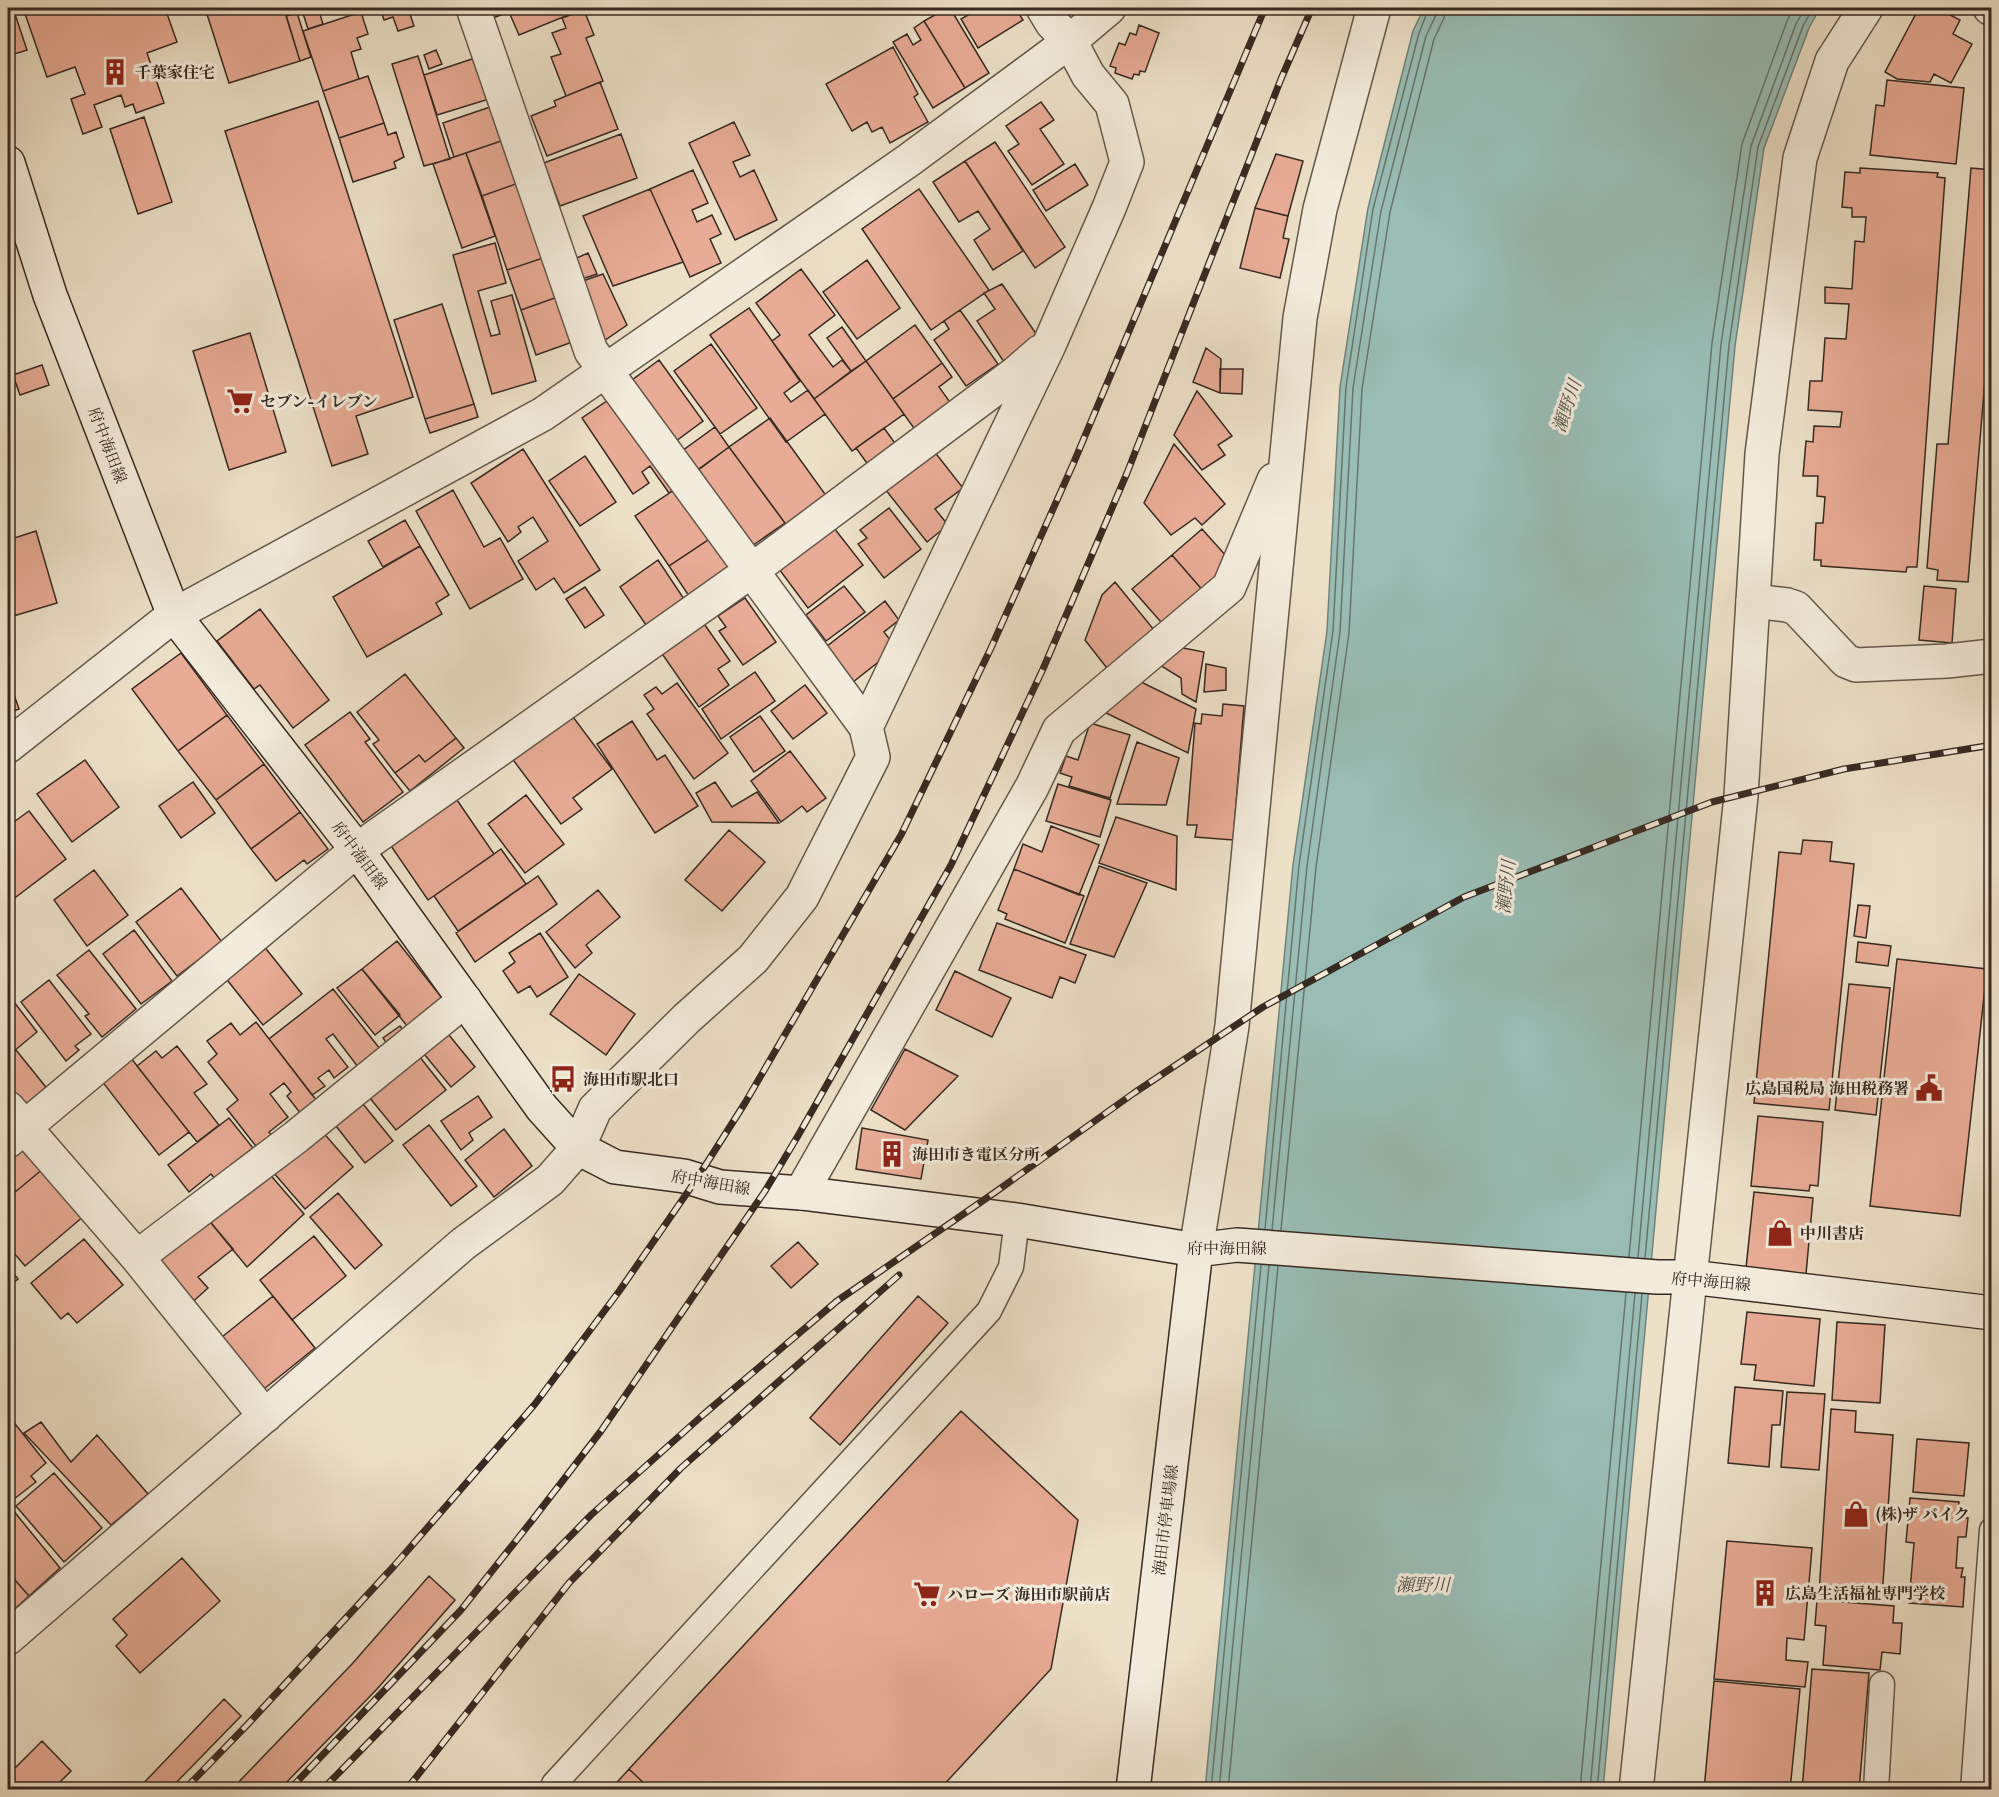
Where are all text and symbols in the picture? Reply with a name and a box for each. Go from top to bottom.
building icon: 千葉家住宅 [100,57,130,87]
place label: 千葉家住宅 [135,62,215,82]
water label: 瀬野川 [1548,375,1587,435]
supermarket icon: セブン-イレブン [225,386,255,416]
place label: セブン-イレブン [260,391,378,411]
street label: 府中海田線 [84,404,132,486]
street label: 府中海田線 [328,817,392,893]
water label: 瀬野川 [1492,857,1520,915]
bus stop icon: 海田市駅北口 [548,1064,578,1094]
place label: 海田市駅北口 [583,1069,679,1089]
public building icon: 広島国税局 海田税務署 [1914,1073,1944,1103]
place label: 広島国税局 海田税務署 [1745,1078,1909,1098]
building icon: 海田市き電区分所 [877,1139,907,1169]
place label: 海田市き電区分所 [912,1144,1040,1164]
street label: 府中海田線 [670,1165,752,1199]
shop icon: 中川書店 [1765,1218,1795,1248]
place label: 中川書店 [1800,1223,1864,1243]
street label: 府中海田線 [1187,1238,1267,1258]
street label: 府中海田線 [1670,1268,1752,1294]
street label: 海田市停車場線 [1148,1463,1182,1577]
shop icon: (株)ザ バイク [1841,1499,1871,1529]
place label: (株)ザ バイク [1876,1504,1970,1524]
water label: 瀬野川 [1396,1574,1452,1596]
building icon: 広島生活福祉専門学校 [1750,1578,1780,1608]
supermarket icon: ハローズ 海田市駅前店 [912,1579,942,1609]
place label: 広島生活福祉専門学校 [1785,1583,1946,1603]
place label: ハローズ 海田市駅前店 [947,1584,1110,1604]

